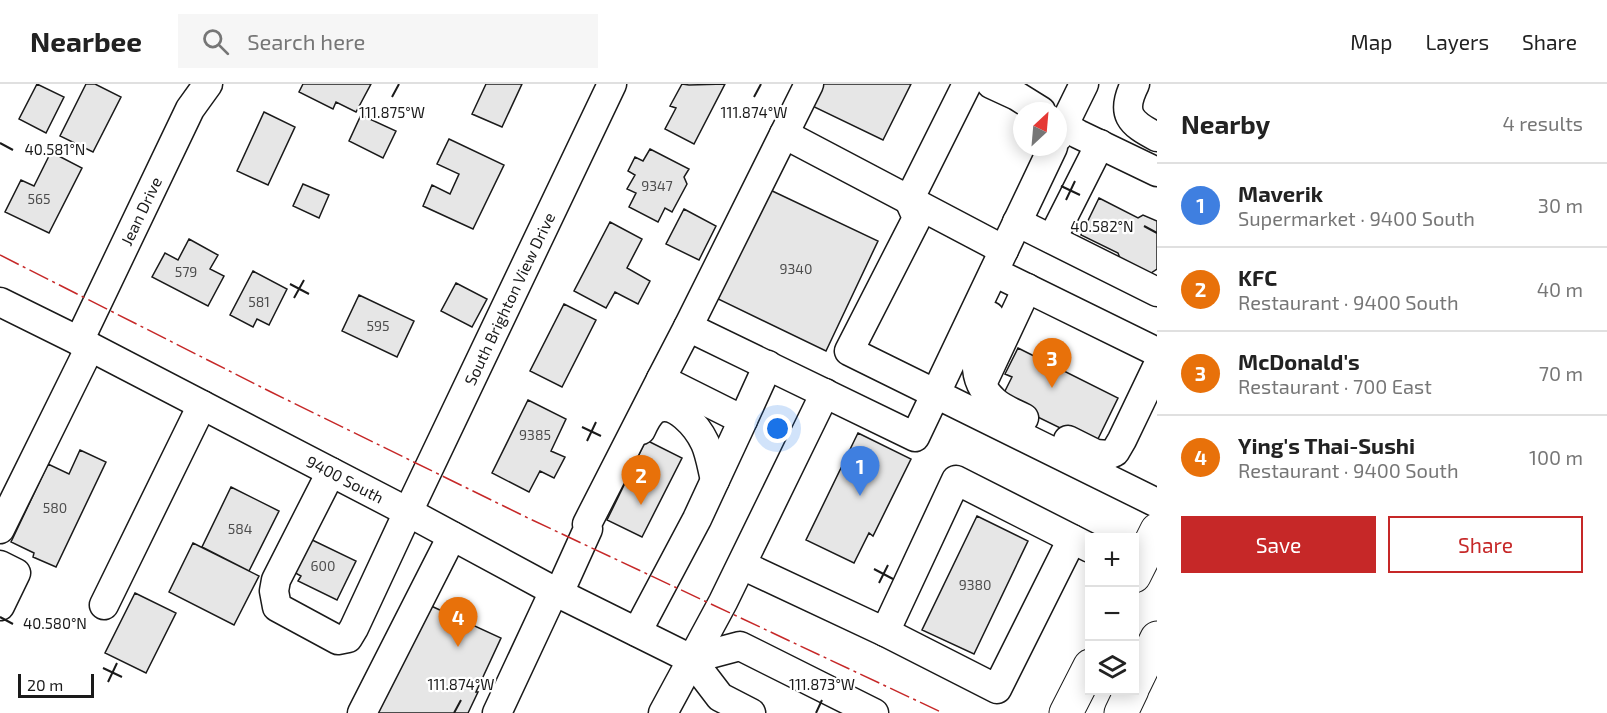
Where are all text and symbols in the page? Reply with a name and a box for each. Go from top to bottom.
search box [178,14,598,68]
text: Nearbee [30,24,142,58]
icon: search [199,25,232,58]
text: Search here [247,28,365,54]
text: Map [1350,29,1392,54]
text: Layers [1425,29,1489,54]
text: Share [1522,29,1577,54]
north arrow [1013,102,1067,156]
text: 111.875°W [359,103,425,121]
text: 111.874°W [720,103,788,121]
text: Nearby [1181,108,1270,139]
text: 4 results [1503,111,1583,135]
text: 40.581°N [25,140,85,158]
street label: Jean Drive [116,174,165,248]
house number: 9347 [641,177,673,194]
text: Maverik [1238,180,1323,206]
house number: 565 [27,190,51,207]
text: 1 [1196,193,1205,217]
text: 30 m [1538,193,1583,217]
text: Supermarket · 9400 South [1238,206,1475,230]
street label: South Brighton View Drive [460,209,558,388]
text: 40.582°N [1070,217,1134,235]
house number: 9340 [780,260,812,277]
house number: 579 [175,263,197,280]
text: KFC [1238,264,1277,290]
text: 2 [1195,277,1206,301]
text: 40 m [1537,277,1583,301]
text: Restaurant · 9400 South [1238,290,1459,314]
house number: 581 [248,293,270,310]
house number: 595 [366,317,390,334]
pin: 3 [1032,338,1072,388]
text: McDonald's [1238,348,1360,374]
text: 3 [1195,361,1206,385]
text: 70 m [1539,361,1583,385]
text: Restaurant · 700 East [1238,374,1432,398]
your location [763,414,792,443]
house number: 9385 [519,426,551,443]
text: Ying's Thai-Sushi [1238,432,1415,458]
text: 4 [1194,445,1207,469]
text: 100 m [1529,445,1583,469]
pin: 1 [840,446,880,496]
street label: 9400 South [303,451,387,507]
pin: 2 [622,456,660,505]
text: Restaurant · 9400 South [1238,458,1459,482]
house number: 580 [43,499,67,516]
button: Save [1181,516,1376,573]
button: Share [1388,516,1583,573]
house number: 584 [228,520,252,537]
map controls [1085,533,1139,695]
button: + [1085,533,1139,587]
house number: 600 [311,557,335,574]
house number: 9380 [959,576,991,593]
button: − [1085,587,1139,641]
pin: 4 [438,598,478,647]
text: 40.580°N [23,614,87,632]
button: layers [1085,641,1139,695]
scale bar [18,671,94,698]
text: 20 m [27,675,63,694]
text: 111.874°W [427,675,495,693]
text: 111.873°W [789,675,855,693]

